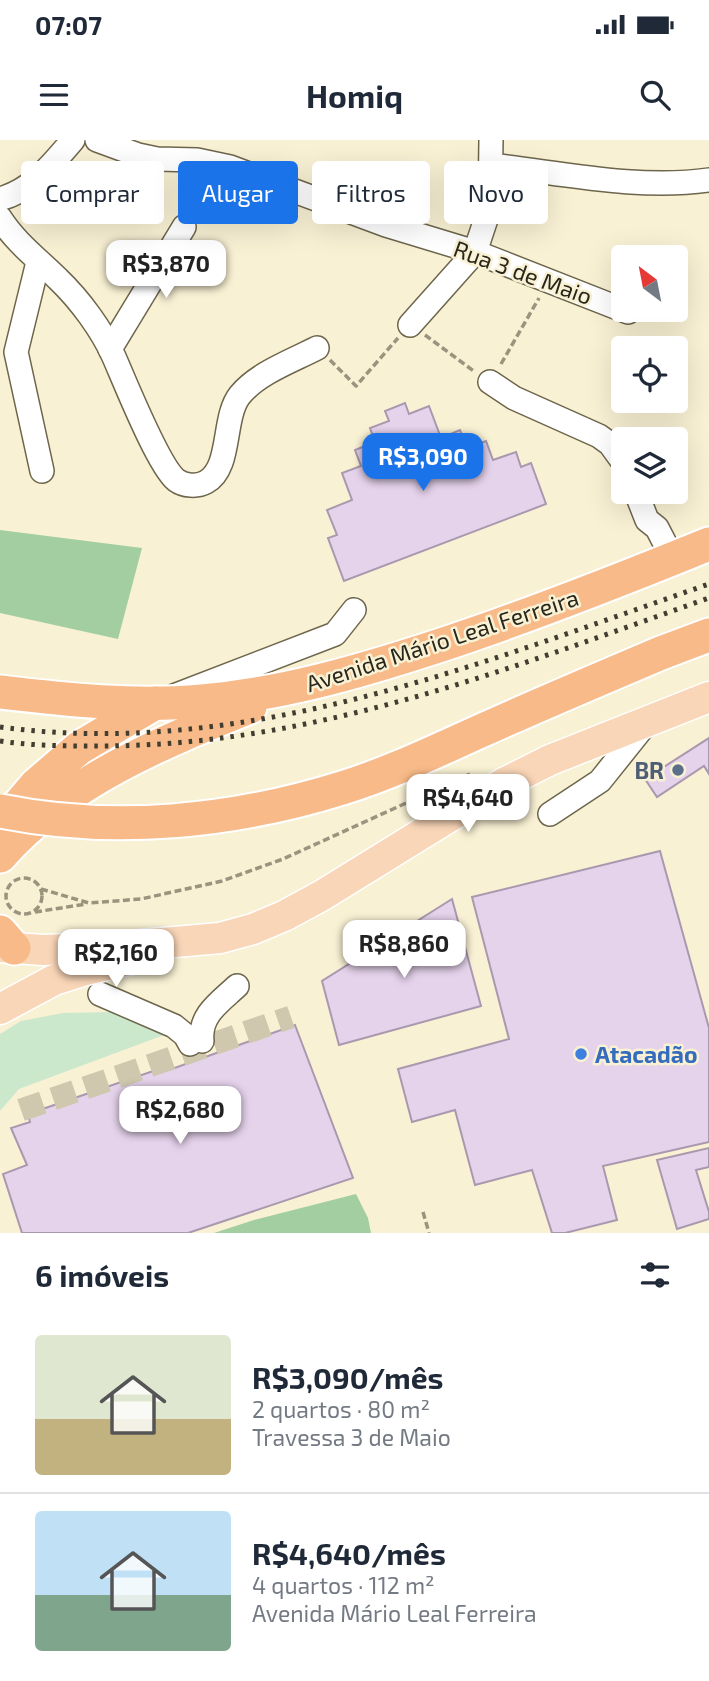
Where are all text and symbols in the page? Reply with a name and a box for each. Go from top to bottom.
text: 07:07 [35,9,102,40]
icon: menu [35,76,73,114]
text: Homiq [306,76,403,114]
icon: search [636,76,674,114]
chip: Comprar [21,161,164,224]
chip: Alugar [178,161,298,224]
chip: Filtros [312,161,430,224]
chip: Novo [444,161,548,224]
street label: Rua 3 de Maio [450,234,596,310]
pin: R$3,870 [101,240,231,300]
north arrow [611,245,688,322]
map controls [611,245,688,504]
text: R$3,870 [122,249,210,277]
button: locate [611,336,688,413]
button: layers [611,427,688,504]
pin: R$3,090 [358,434,488,493]
text: R$3,090 [378,442,468,470]
street label: Avenida Mário Leal Ferreira [302,583,582,697]
place label: BR [634,756,664,784]
marker: BR [670,762,686,778]
pin: R$4,640 [403,774,533,834]
text: R$4,640 [422,783,514,811]
pin: R$8,860 [339,920,469,980]
text: R$8,860 [359,929,449,957]
pin: R$2,160 [51,930,181,989]
text: R$2,160 [74,938,158,966]
place label: Atacadão [595,1040,697,1068]
marker: Atacadão [573,1046,589,1062]
pin: R$2,680 [115,1086,245,1146]
text: R$2,680 [135,1095,225,1123]
icon: filters [636,1256,674,1294]
text: 6 imóveis [35,1257,169,1293]
text: R$3,090/mês [252,1359,444,1395]
icon: home [91,1363,175,1447]
text: 2 quartos · 80 m² [252,1395,430,1423]
text: Travessa 3 de Maio [252,1423,451,1451]
text: R$4,640/mês [252,1535,446,1571]
icon: home [91,1539,175,1623]
text: 4 quartos · 112 m² [252,1571,435,1599]
text: Avenida Mário Leal Ferreira [252,1599,537,1627]

